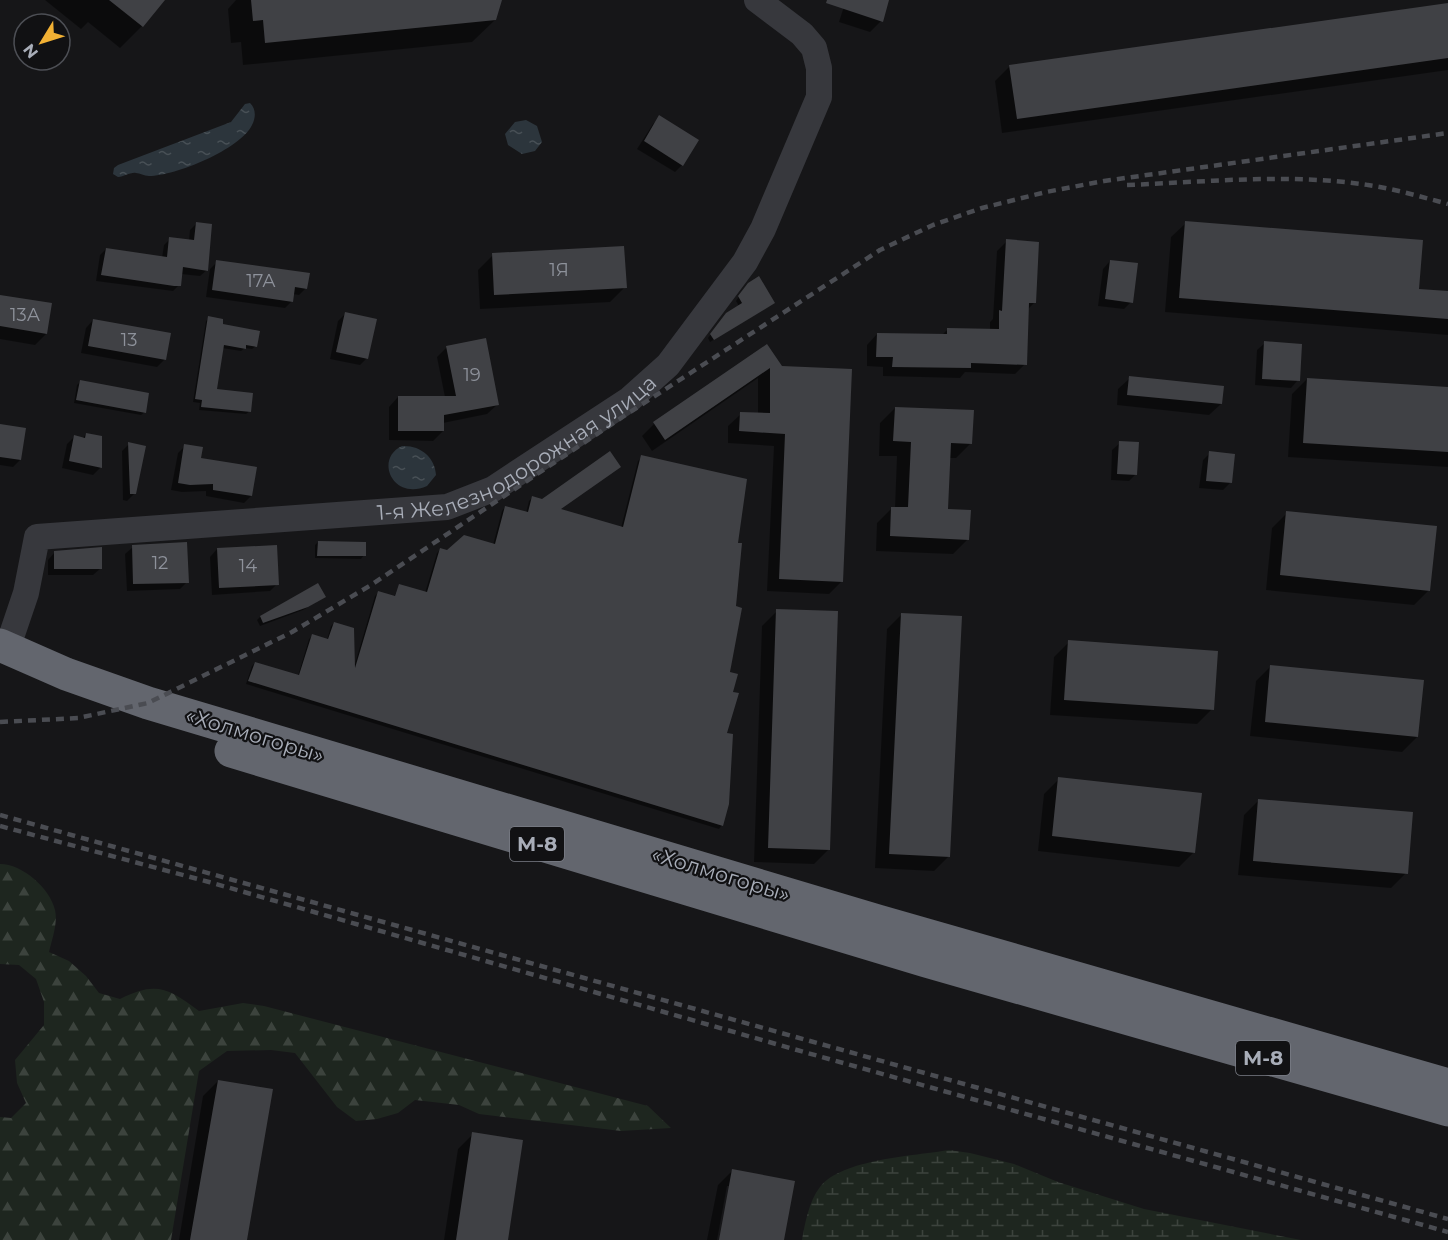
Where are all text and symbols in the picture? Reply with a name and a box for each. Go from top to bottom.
north arrow [12,12,72,72]
text: N [19,40,42,62]
house number: 1Я [549,259,569,281]
house number: 17А [246,270,276,292]
house number: 13А [10,304,41,326]
house number: 13 [121,329,137,351]
house number: 19 [463,364,481,386]
street label: 1-я Железнодорожная улица [376,369,661,525]
house number: 12 [152,552,168,574]
house number: 14 [239,555,257,577]
street label: «Холмогоры» [183,702,327,768]
road number: М-8 [510,827,564,861]
street label: «Холмогоры» [649,841,793,907]
road number: М-8 [1236,1041,1290,1075]

